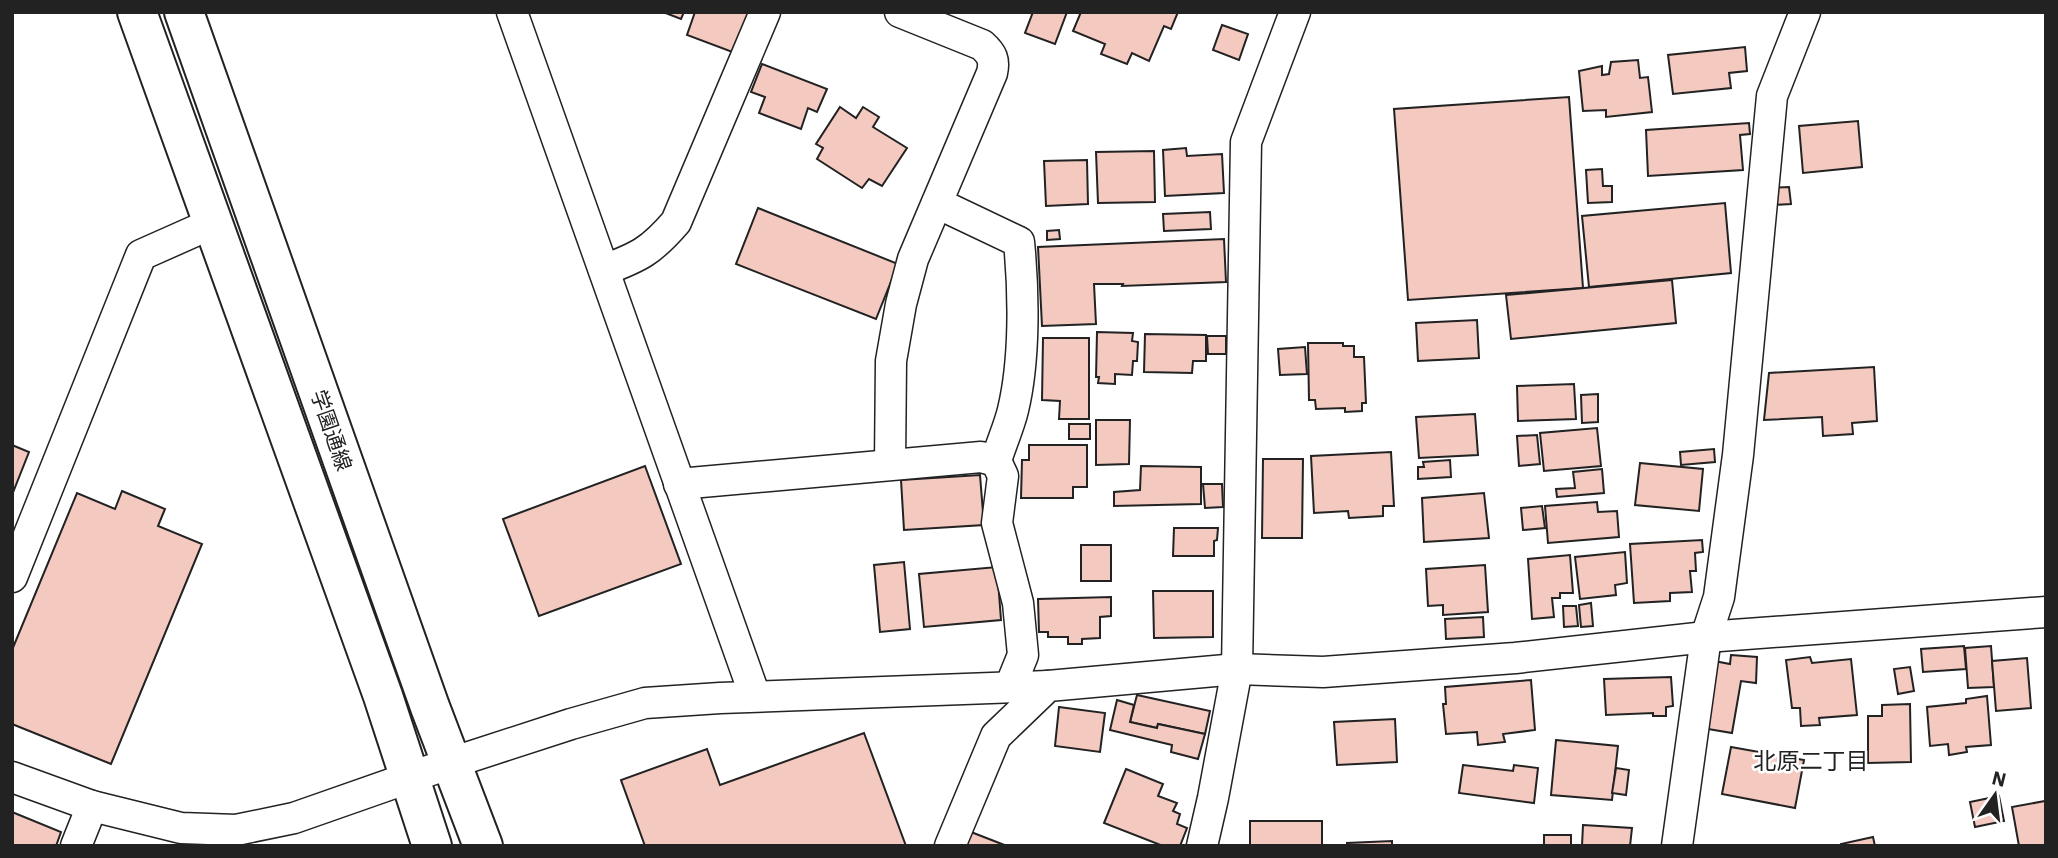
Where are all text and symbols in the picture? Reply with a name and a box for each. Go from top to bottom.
street label: 学園通線 [305,386,359,474]
district label: 北原二丁目 [1754,745,1869,775]
north arrow [1960,760,2030,830]
text: N [1990,765,2009,792]

